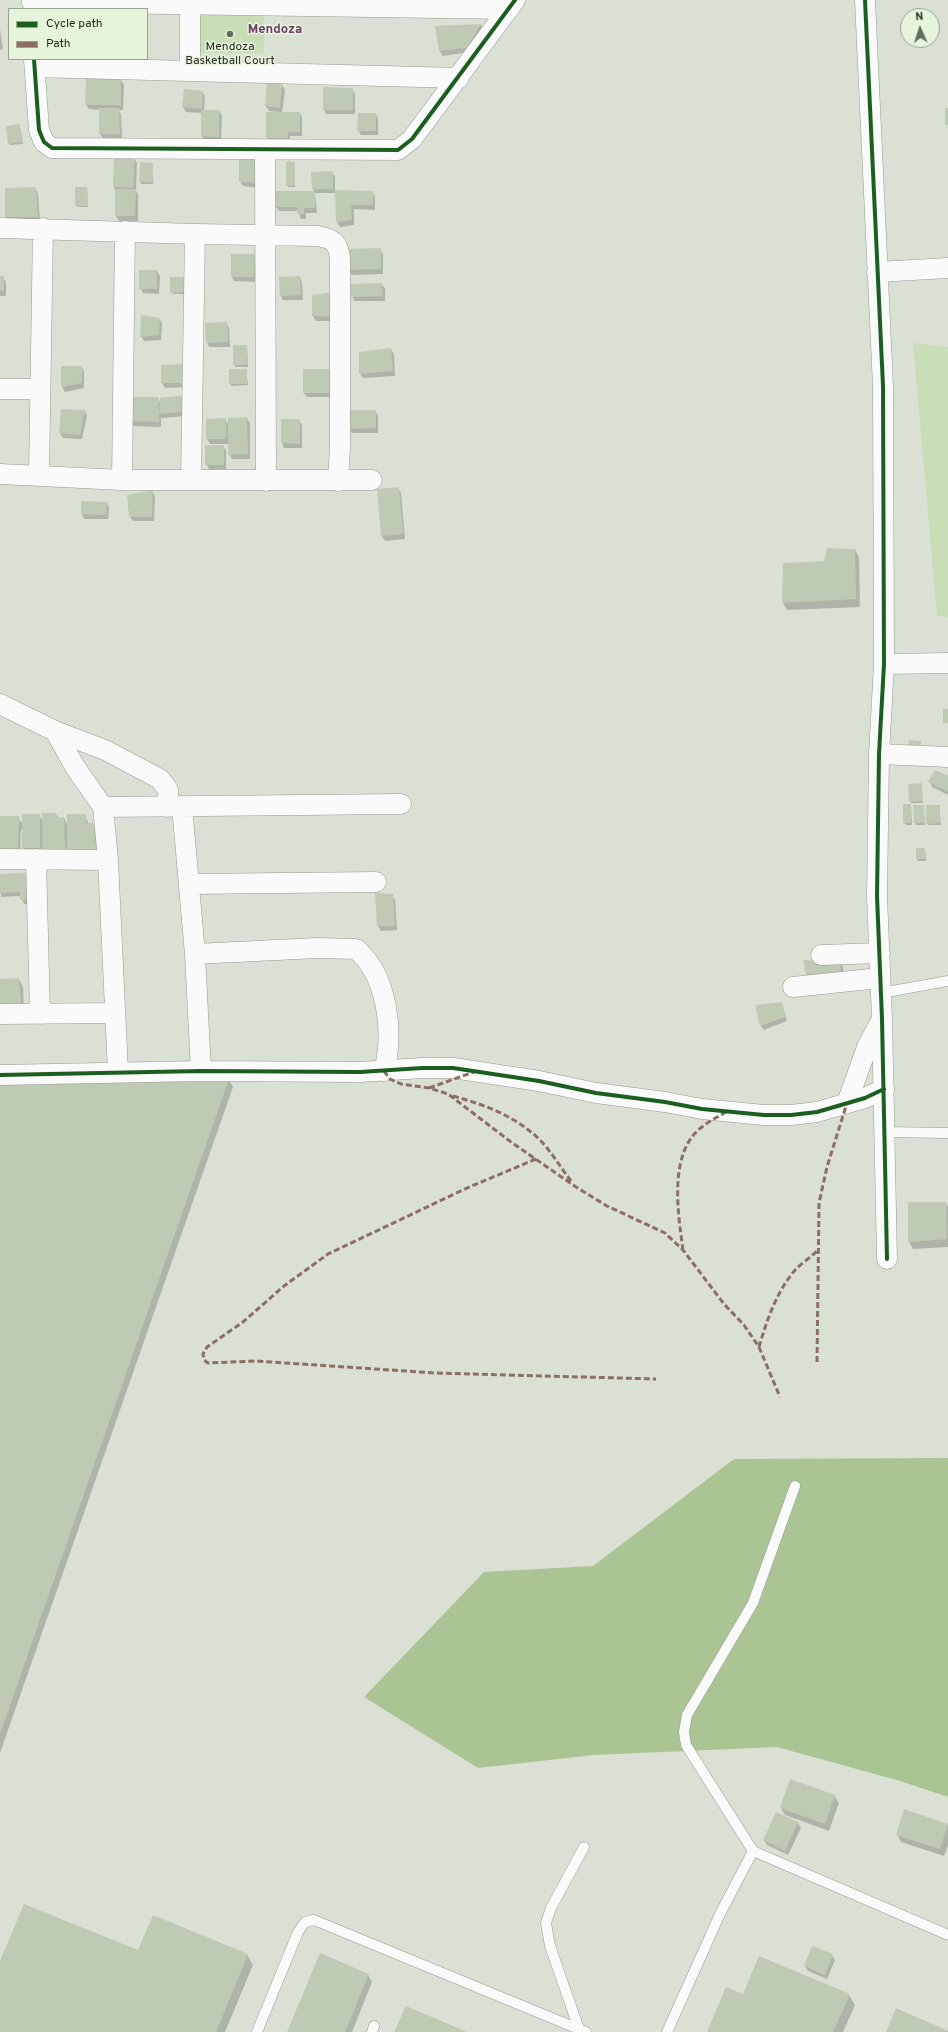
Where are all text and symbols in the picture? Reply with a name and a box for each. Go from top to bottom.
legend [8,8,148,60]
north arrow [900,8,940,48]
text: N [915,10,924,24]
text: Cycle path [46,16,103,32]
district label: Mendoza [248,22,302,38]
marker: Mendoza Basketball Court [225,29,235,39]
text: Path [46,36,71,52]
place label: Mendoza Basketball Court [185,41,275,69]

